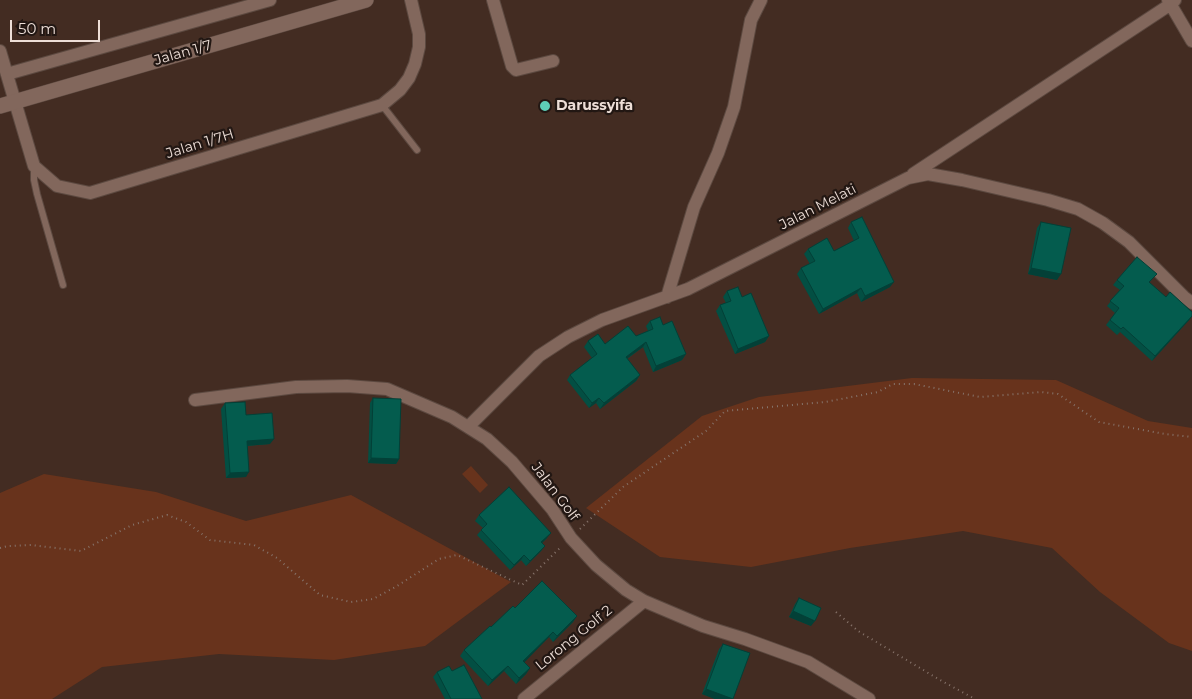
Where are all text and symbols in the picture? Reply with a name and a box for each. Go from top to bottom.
scale bar [12,10,102,42]
text: 50 m [18,19,56,38]
street label: Jalan 1/7 [153,37,213,69]
place label: Darussyifa [556,98,633,114]
marker: Darussyifa [538,99,552,113]
street label: Jalan 1/7H [164,126,236,162]
street label: Jalan Melati [777,181,859,233]
street label: Jalan Golf [528,460,582,524]
street label: Lorong Golf 2 [532,602,616,674]

